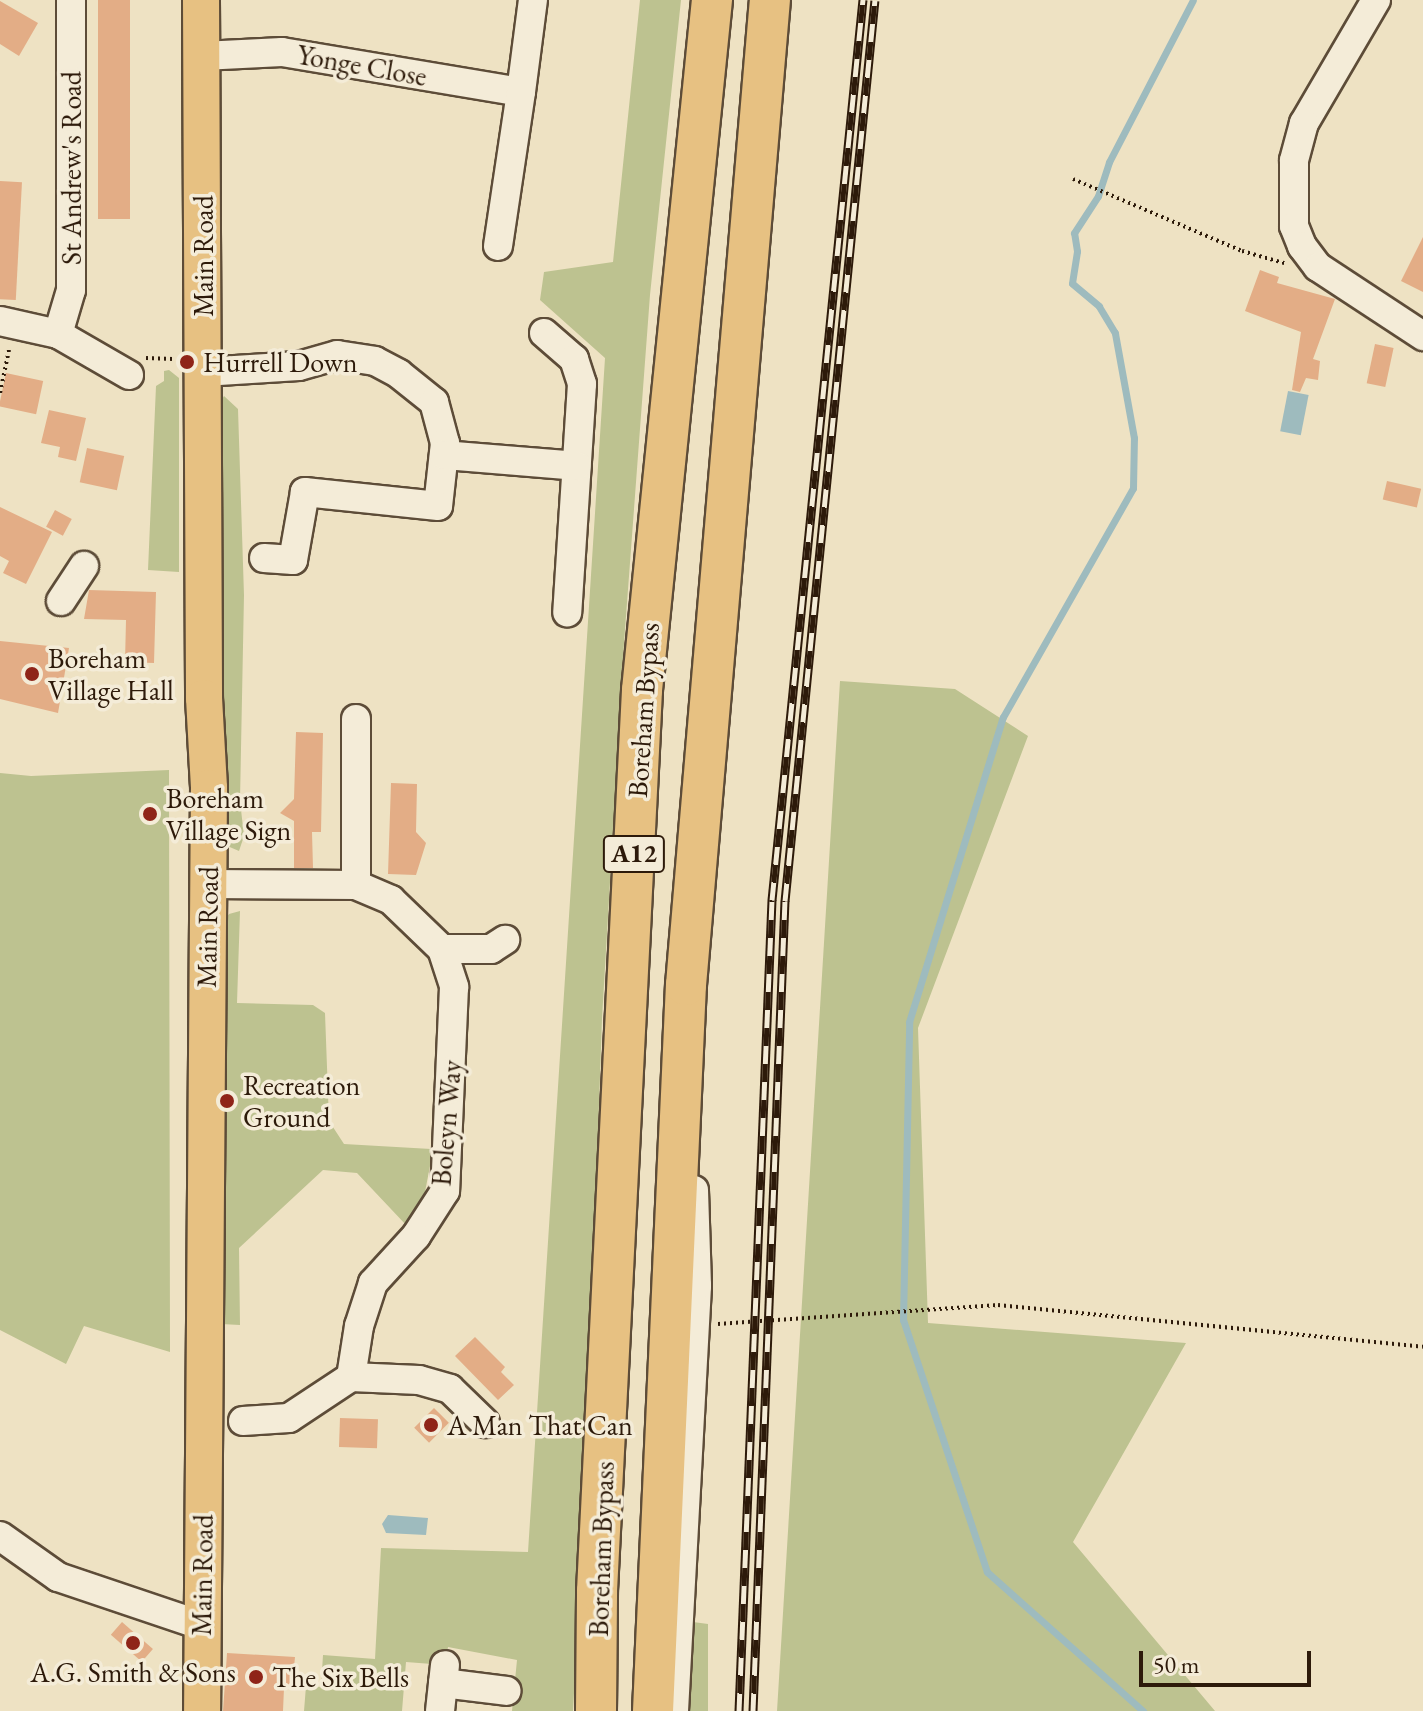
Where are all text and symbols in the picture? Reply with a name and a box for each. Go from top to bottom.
street label: Yonge Close [295,37,429,93]
street label: St Andrew's Road [54,71,88,265]
street label: Main Road [186,195,220,317]
place label: Hurrell Down [203,345,358,379]
marker: Hurrell Down [178,353,196,371]
street label: Boreham Bypass [620,621,666,799]
place label: Boreham Village Hall [48,641,174,707]
marker: Boreham Village Hall [23,665,41,683]
place label: Boreham Village Sign [166,781,291,847]
marker: Boreham Village Sign [141,805,159,823]
road number: A12 [602,832,666,876]
street label: Main Road [189,866,225,988]
street label: Boleyn Way [424,1059,468,1187]
place label: Recreation Ground [243,1068,360,1134]
marker: Recreation Ground [218,1092,236,1110]
place label: A Man That Can [447,1408,633,1442]
marker: A Man That Can [422,1416,440,1434]
street label: Boreham Bypass [581,1461,621,1637]
street label: Main Road [184,1514,220,1636]
marker: A.G. Smith & Sons [124,1634,142,1652]
scale bar [1143,1635,1315,1685]
text: 50 m [1153,1649,1200,1680]
place label: A.G. Smith & Sons [30,1655,236,1689]
place label: The Six Bells [272,1660,409,1694]
marker: The Six Bells [247,1668,265,1686]

